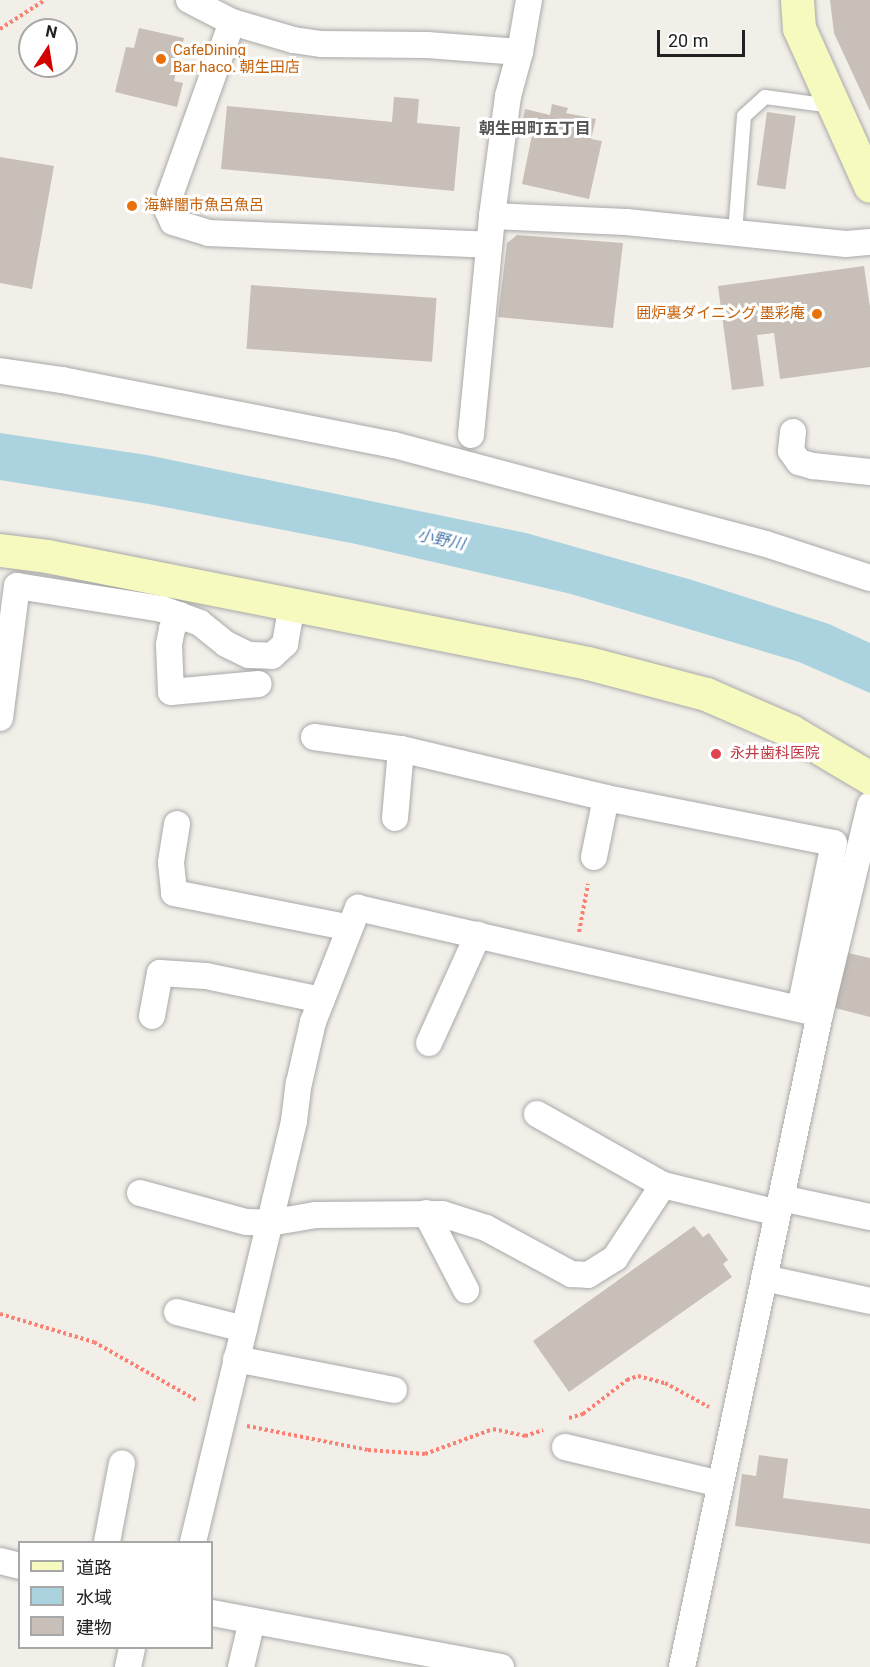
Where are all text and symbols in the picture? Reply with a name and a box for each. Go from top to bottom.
north arrow [18,18,78,78]
scale bar [660,18,748,56]
text: N [44,21,59,42]
text: 20 m [668,30,708,51]
place label: CafeDining Bar haco. 朝生田店 [173,41,300,76]
marker: CafeDining Bar haco. 朝生田店 [154,52,168,66]
district label: 朝生田町五丁目 [479,119,591,139]
place label: 海鮮闇市魚呂魚呂 [144,197,264,215]
marker: 海鮮闇市魚呂魚呂 [125,199,139,213]
place label: 囲炉裏ダイニング 墨彩庵 [636,305,805,323]
marker: 囲炉裏ダイニング 墨彩庵 [810,307,824,321]
water label: 小野川 [416,526,466,554]
marker: 永井歯科医院 [707,745,725,763]
place label: 永井歯科医院 [730,745,820,763]
legend [18,1541,213,1649]
text: 道路 [76,1557,112,1578]
text: 水域 [76,1587,112,1608]
text: 建物 [76,1617,112,1638]

